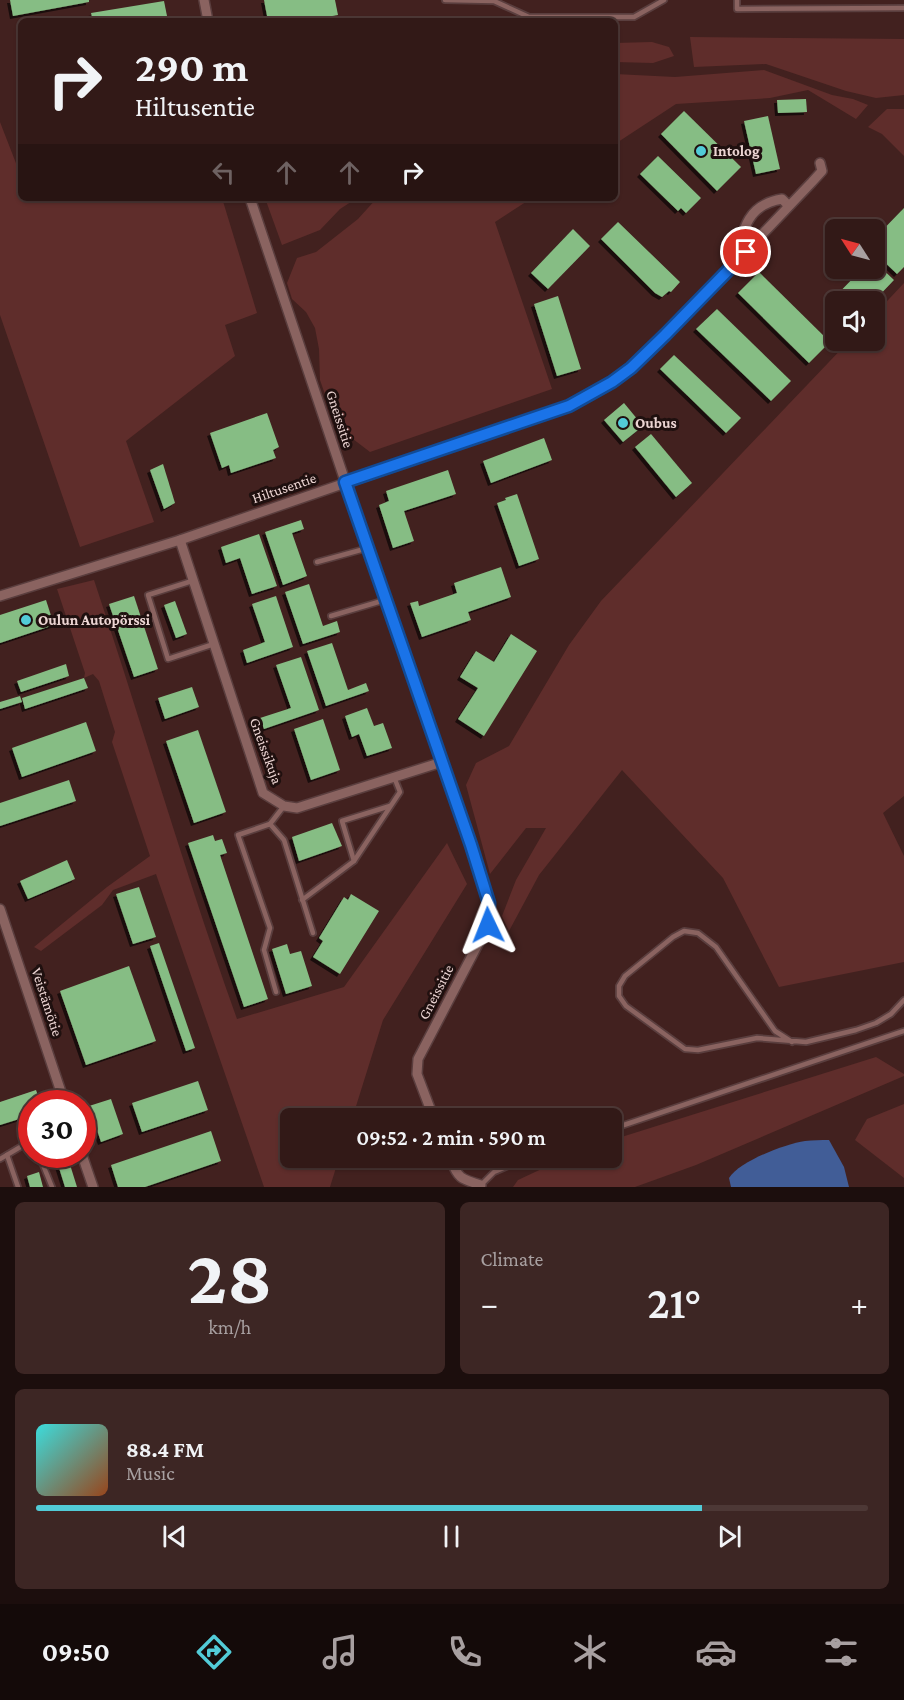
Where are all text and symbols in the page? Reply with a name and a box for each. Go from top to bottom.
icon: right [36,42,114,120]
text: 290 m [135,43,248,90]
text: Hiltusentie [135,92,255,122]
place label: Intolog [713,143,760,159]
marker: Intolog [694,144,708,158]
icon: left [207,156,240,189]
icon: ahead [270,156,303,189]
icon: ahead [333,156,366,189]
icon: right [396,156,429,189]
north arrow [825,219,885,279]
map controls [825,219,885,351]
pin [720,226,771,277]
icon: arrive [729,235,762,268]
button: sound [825,291,885,351]
street label: Gneissitie [323,388,357,450]
place label: Oubus [635,415,677,431]
marker: Oubus [616,416,630,430]
street label: Hiltusentie [250,469,318,506]
place label: Oulun Autopörssi [38,612,151,628]
marker: Oulun Autopörssi [19,613,33,627]
street label: Gneissikuja [246,716,285,787]
position arrow [456,893,520,957]
street label: Gneissitie [415,962,457,1022]
street label: Veistämötie [28,966,66,1039]
speed limit sign: 30 [18,1090,96,1168]
text: 09:52 · 2 min · 590 m [356,1125,546,1150]
text: 28 [187,1233,272,1320]
text: Climate [481,1248,543,1270]
text: 21° [647,1278,701,1328]
text: − [481,1285,498,1322]
text: + [851,1285,868,1322]
text: km/h [208,1316,251,1338]
text: 88.4 FM [126,1437,204,1462]
text: Music [126,1462,175,1484]
icon: previous [158,1520,191,1553]
icon: pause [435,1520,468,1553]
icon: next [713,1520,746,1553]
icon: directions [193,1631,235,1673]
icon: music [319,1631,361,1673]
icon: phone [444,1631,486,1673]
icon: climate [569,1631,611,1673]
icon: car [695,1631,737,1673]
icon: filters [820,1631,862,1673]
text: 09:50 [42,1637,110,1667]

